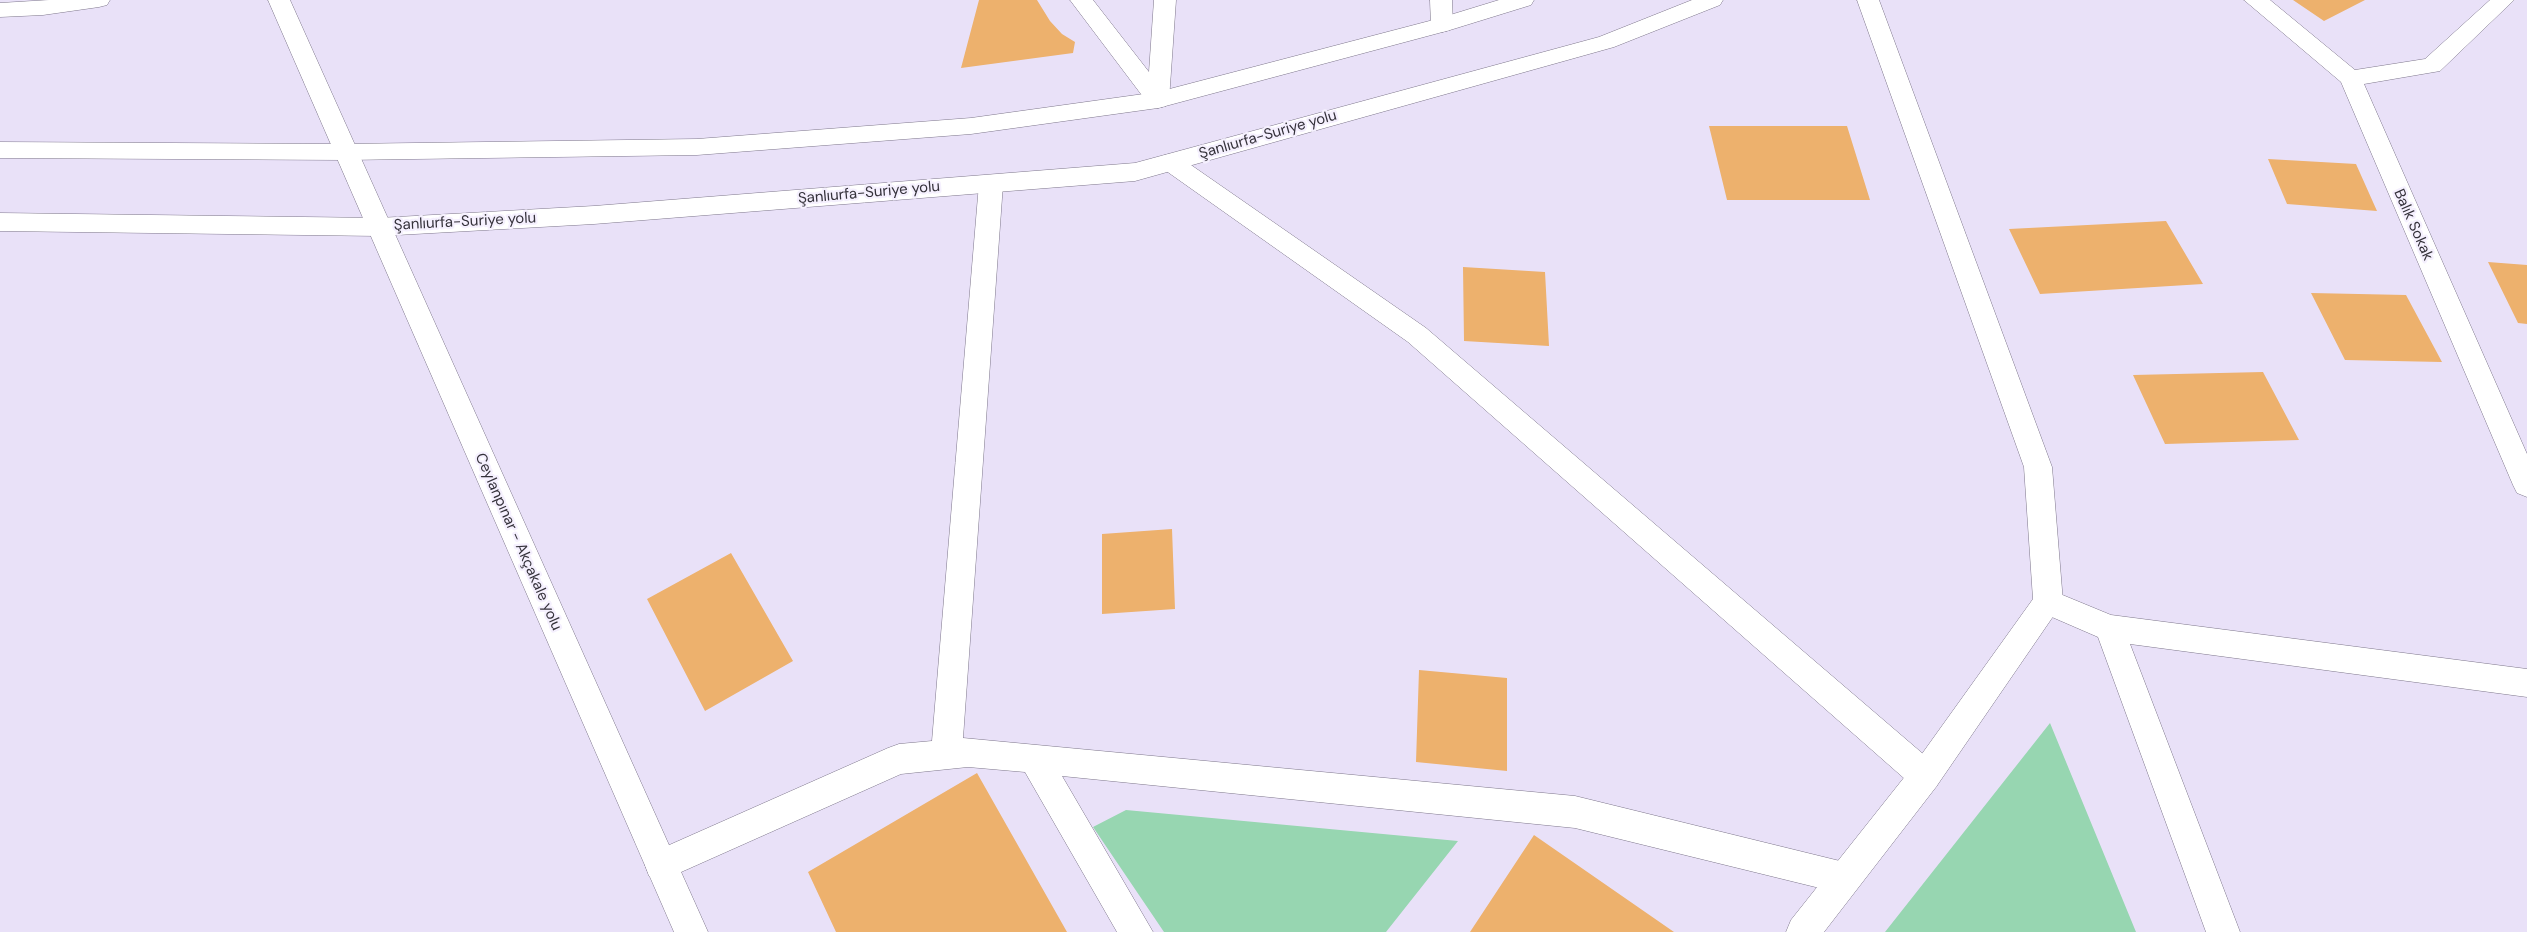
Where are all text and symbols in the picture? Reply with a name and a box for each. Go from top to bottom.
street label: Şanlıurfa-Suriye yolu [1197,107,1339,163]
street label: Şanlıurfa-Suriye yolu [797,178,941,208]
street label: Balık Sokak [2389,187,2437,263]
street label: Şanlıurfa-Suriye yolu [393,209,537,235]
street label: Ceylanpınar - Akçakale yolu [471,451,565,633]

